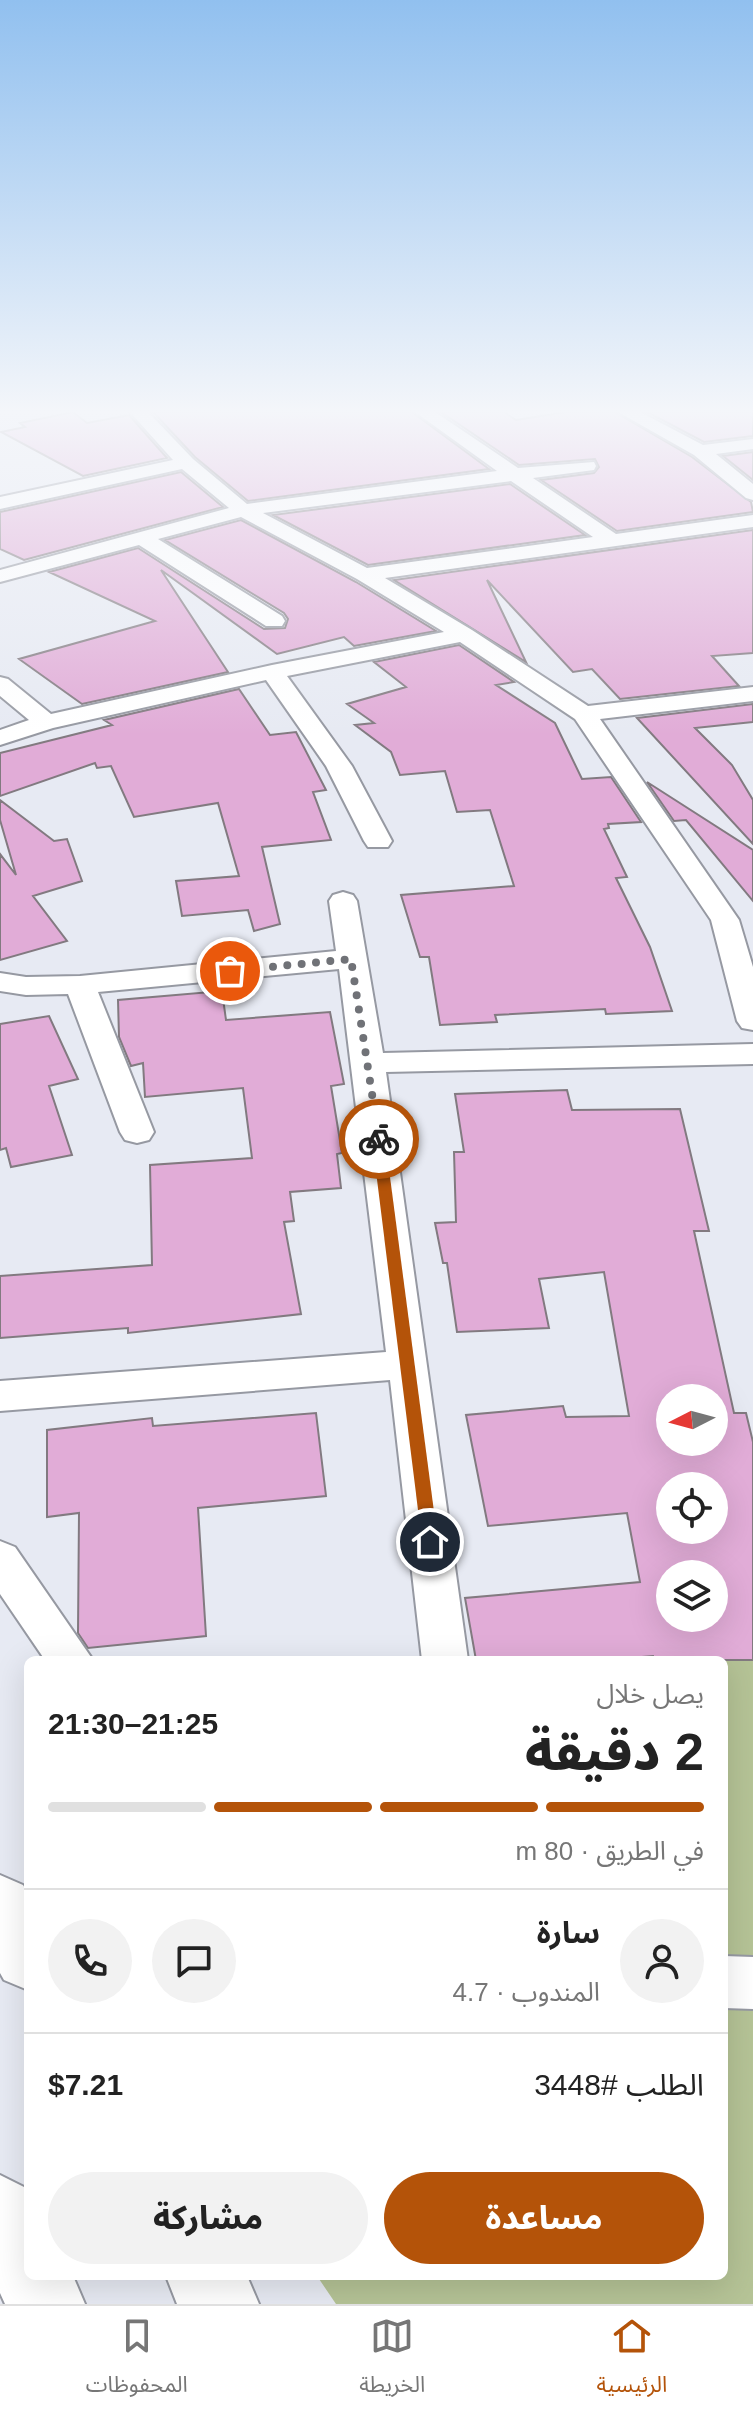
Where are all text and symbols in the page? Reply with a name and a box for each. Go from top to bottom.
pin [196,937,264,1005]
icon: bag [208,949,252,993]
courier [339,1099,419,1179]
icon: bike [357,1117,401,1161]
north arrow [656,1384,728,1456]
map controls [656,1384,728,1632]
button: locate [656,1472,728,1544]
pin [396,1508,464,1576]
icon: home [408,1520,452,1564]
button: layers [656,1560,728,1632]
text: يصل خلال [596,1679,704,1709]
text: 21:25–21:30 [48,1707,218,1740]
text: 2 دقيقة [525,1723,704,1781]
text: في الطريق · 80 m [515,1836,704,1866]
text: سارة [537,1916,600,1949]
button: phone [48,1919,132,2003]
button: chat [152,1919,236,2003]
button: person [620,1919,704,2003]
text: المندوب · 4.7 [453,1977,600,2007]
text: $7.21 [48,2068,123,2101]
text: الطلب #3448 [534,2068,704,2101]
button: مشاركة [48,2172,368,2264]
button: مساعدة [384,2172,704,2264]
tab: المحفوظات [86,2314,188,2408]
tab: الخريطة [359,2314,425,2408]
tab: الرئيسية [597,2314,667,2408]

